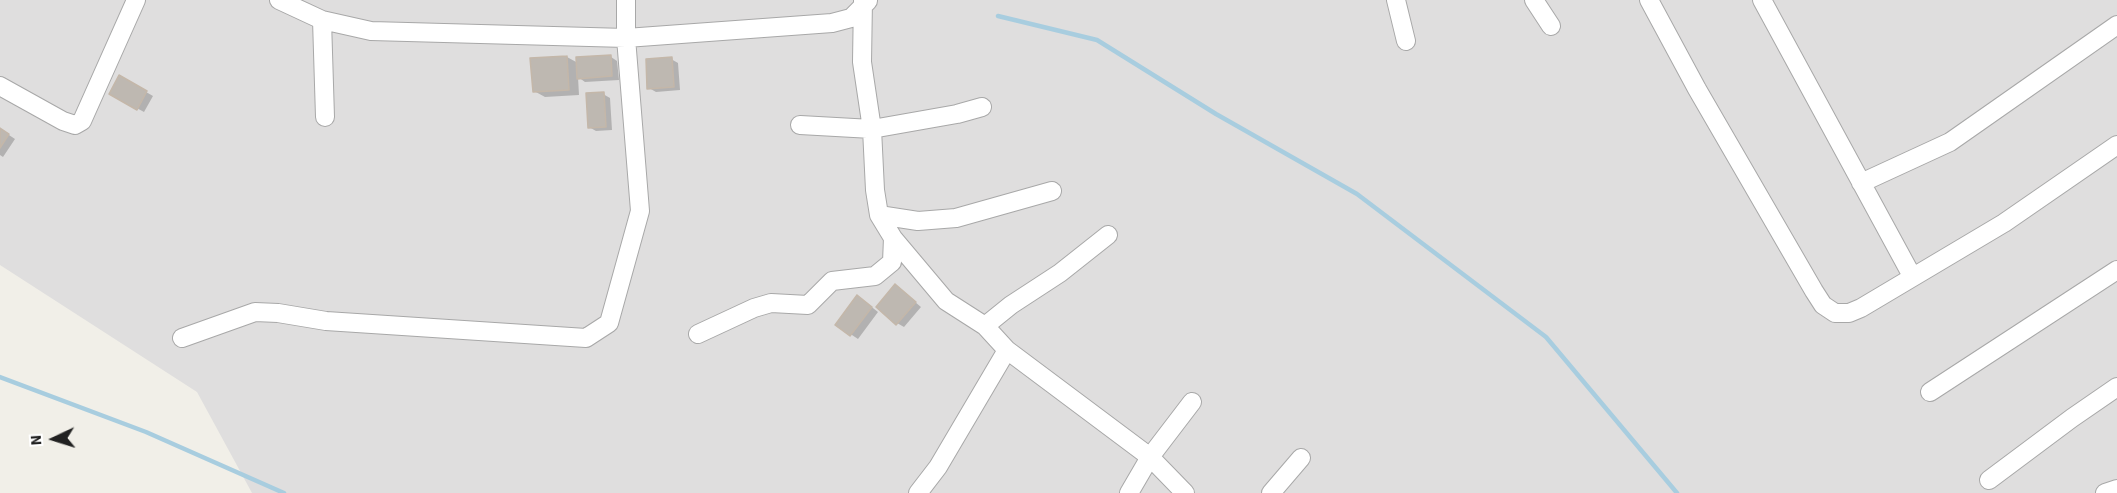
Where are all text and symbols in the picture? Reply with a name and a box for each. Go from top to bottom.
north arrow [24,409,84,469]
text: N [25,434,47,446]

